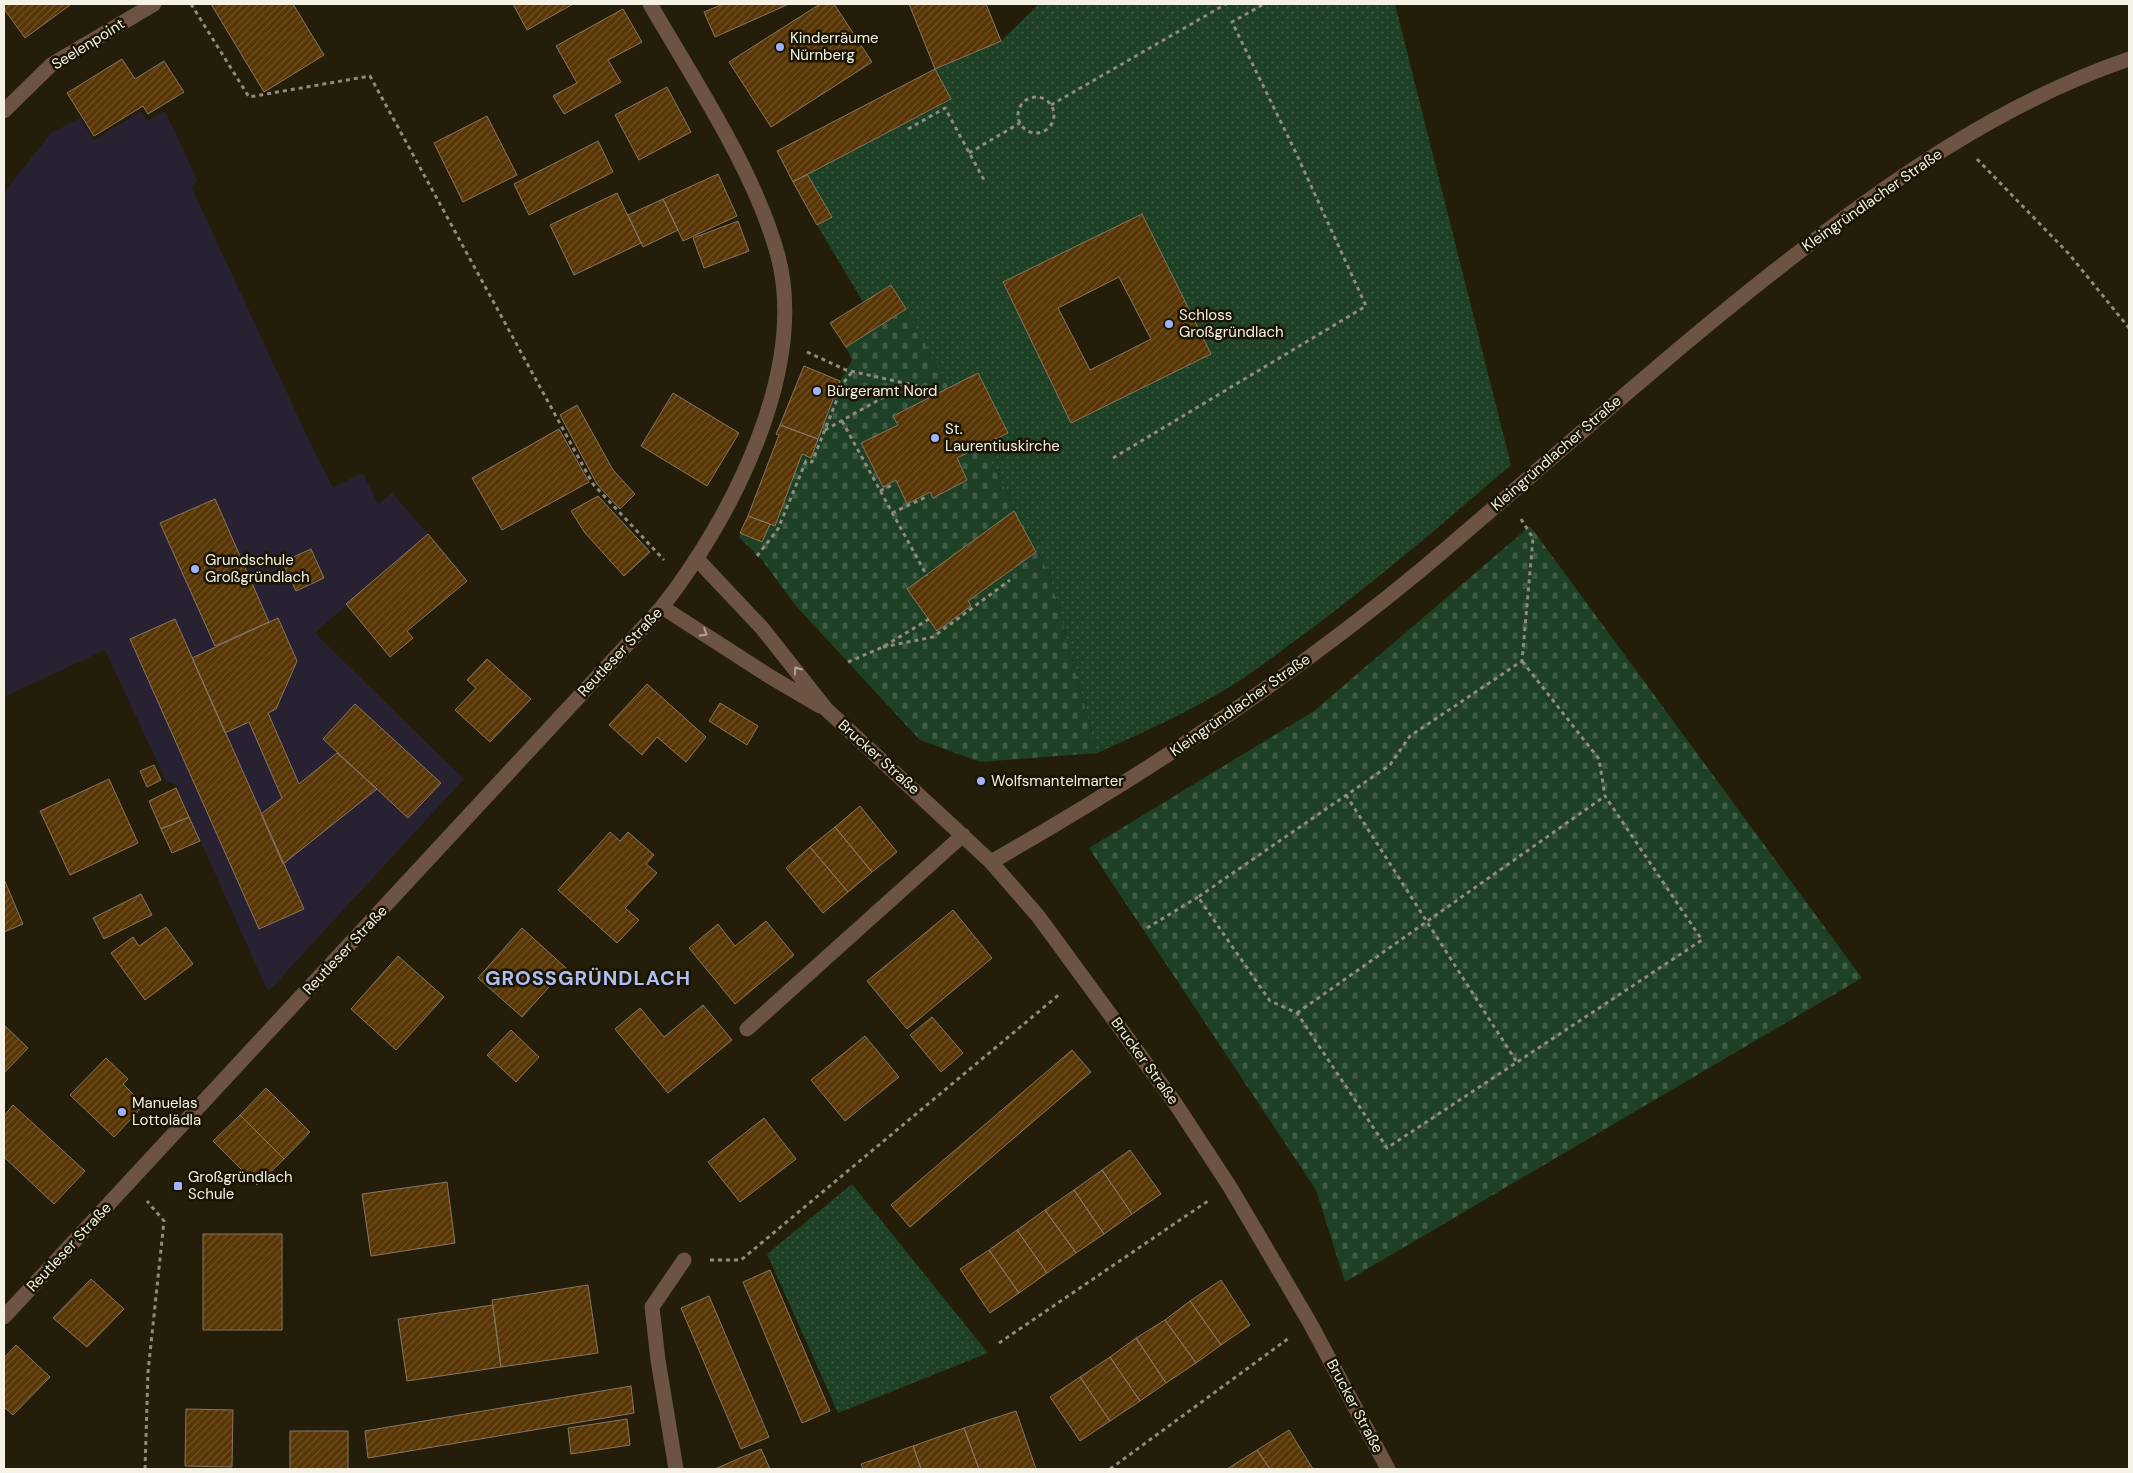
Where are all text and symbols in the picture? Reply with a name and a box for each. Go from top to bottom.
street label: Seelenpoint [48,14,128,74]
place label: Kinderräume Nürnberg [790,28,879,65]
marker: Kinderräume Nürnberg [774,41,786,53]
street label: Kleingründlacher Straße [1798,144,1946,256]
place label: Schloss Großgründlach [1179,305,1284,342]
marker: Schloss Großgründlach [1163,318,1175,330]
place label: Bürgeramt Nord [827,381,937,401]
marker: Bürgeramt Nord [811,385,823,397]
street label: Kleingründlacher Straße [1487,391,1625,515]
place label: St. Laurentiuskirche [945,419,1060,456]
marker: St. Laurentiuskirche [929,432,941,444]
place label: Grundschule Großgründlach [205,550,310,587]
marker: Grundschule Großgründlach [189,563,201,575]
street label: Reutleser Straße [573,603,667,701]
one-way arrow [698,626,707,636]
street label: Kleingründlacher Straße [1166,649,1314,761]
one-way arrow [794,666,803,676]
street label: Brucker Straße [834,715,924,799]
place label: Wolfsmantelmarter [991,771,1124,791]
marker: Wolfsmantelmarter [975,775,987,787]
street label: Reutleser Straße [298,901,392,999]
district label: GROSSGRÜNDLACH [485,965,691,991]
street label: Brucker Straße [1107,1013,1183,1109]
place label: Manuelas Lottolädla [132,1093,201,1130]
marker: Manuelas Lottolädla [116,1106,128,1118]
place label: Großgründlach Schule [188,1167,293,1204]
marker: Großgründlach Schule [172,1180,184,1192]
street label: Reutleser Straße [22,1198,116,1296]
street label: Brucker Straße [1322,1356,1388,1456]

